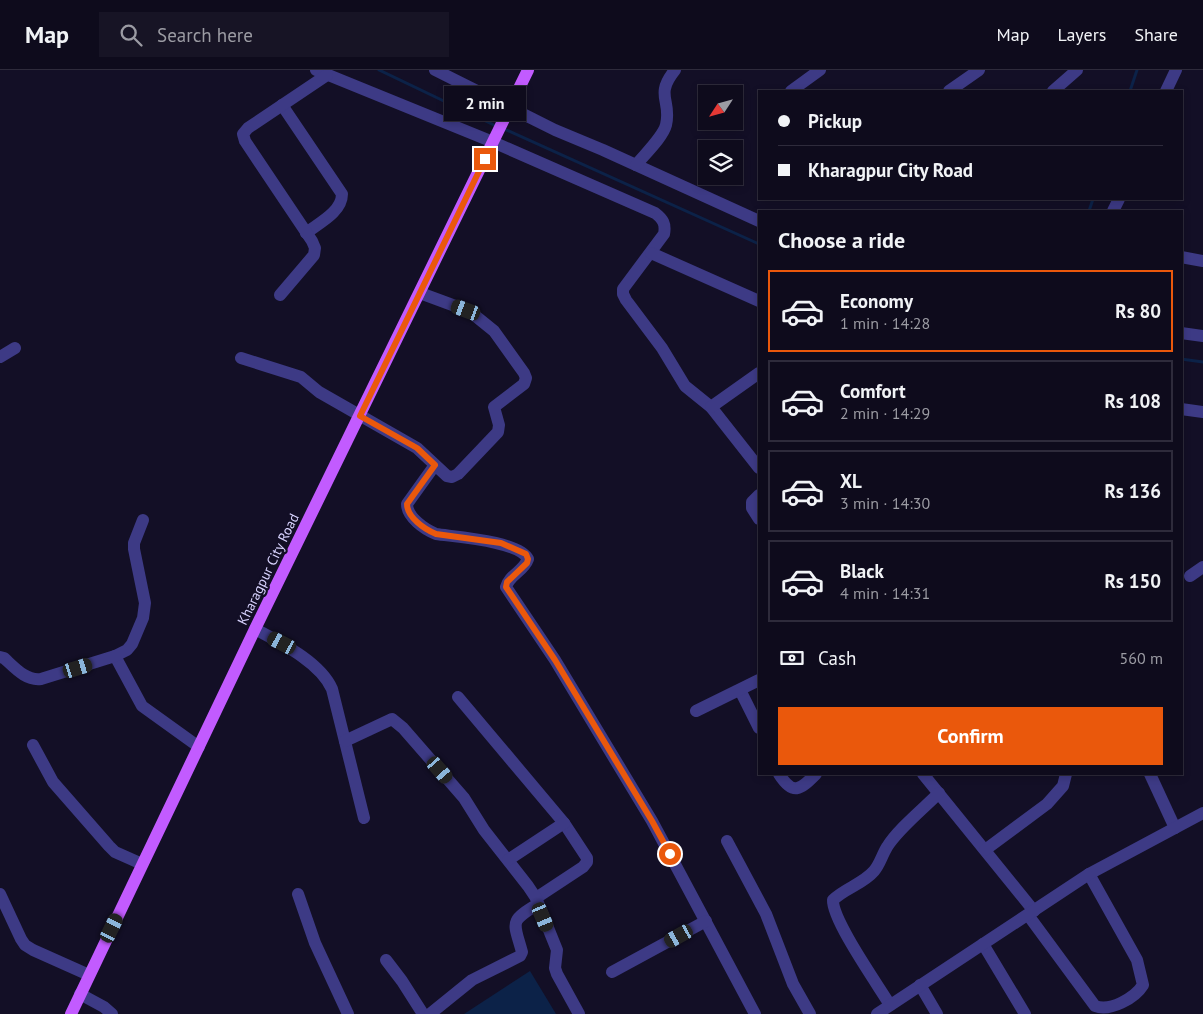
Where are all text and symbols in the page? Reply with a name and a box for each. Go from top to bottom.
search box [99,12,449,57]
text: Map [25,19,69,50]
icon: search [117,21,145,49]
text: Search here [157,23,253,47]
text: Map [997,23,1029,46]
text: Layers [1057,23,1106,46]
text: Share [1134,23,1178,46]
north arrow [698,85,742,130]
map controls [698,85,743,185]
callout: 2 min [444,87,526,122]
text: 2 min [465,93,505,113]
text: Pickup [808,109,862,133]
button: layers [698,140,743,185]
route end [474,148,496,170]
text: Kharagpur City Road [808,158,973,182]
text: Choose a ride [778,226,905,254]
icon: car [780,289,825,334]
text: Economy [840,289,913,313]
car [449,298,482,322]
text: Rs 80 [1115,299,1161,323]
text: 1 min · 14:28 [840,313,930,333]
icon: car [780,379,825,424]
text: Comfort [840,379,906,403]
text: Rs 108 [1104,389,1161,413]
text: 2 min · 14:29 [840,403,930,423]
icon: car [780,469,825,514]
text: XL [840,469,862,493]
text: Rs 136 [1104,479,1161,503]
text: 3 min · 14:30 [840,493,930,513]
street label: Kharagpur City Road [233,510,303,628]
icon: car [780,559,825,604]
text: Black [840,559,884,583]
text: Rs 150 [1104,569,1161,593]
text: 4 min · 14:31 [840,583,930,603]
car [265,629,298,657]
icon: cash [778,644,806,672]
text: Cash [818,646,856,670]
text: 560 m [1120,648,1163,668]
car [61,656,94,680]
button: Confirm [778,707,1163,765]
car [424,754,455,786]
route start [659,843,681,865]
car [530,900,555,934]
car [98,911,125,945]
car [662,922,695,950]

